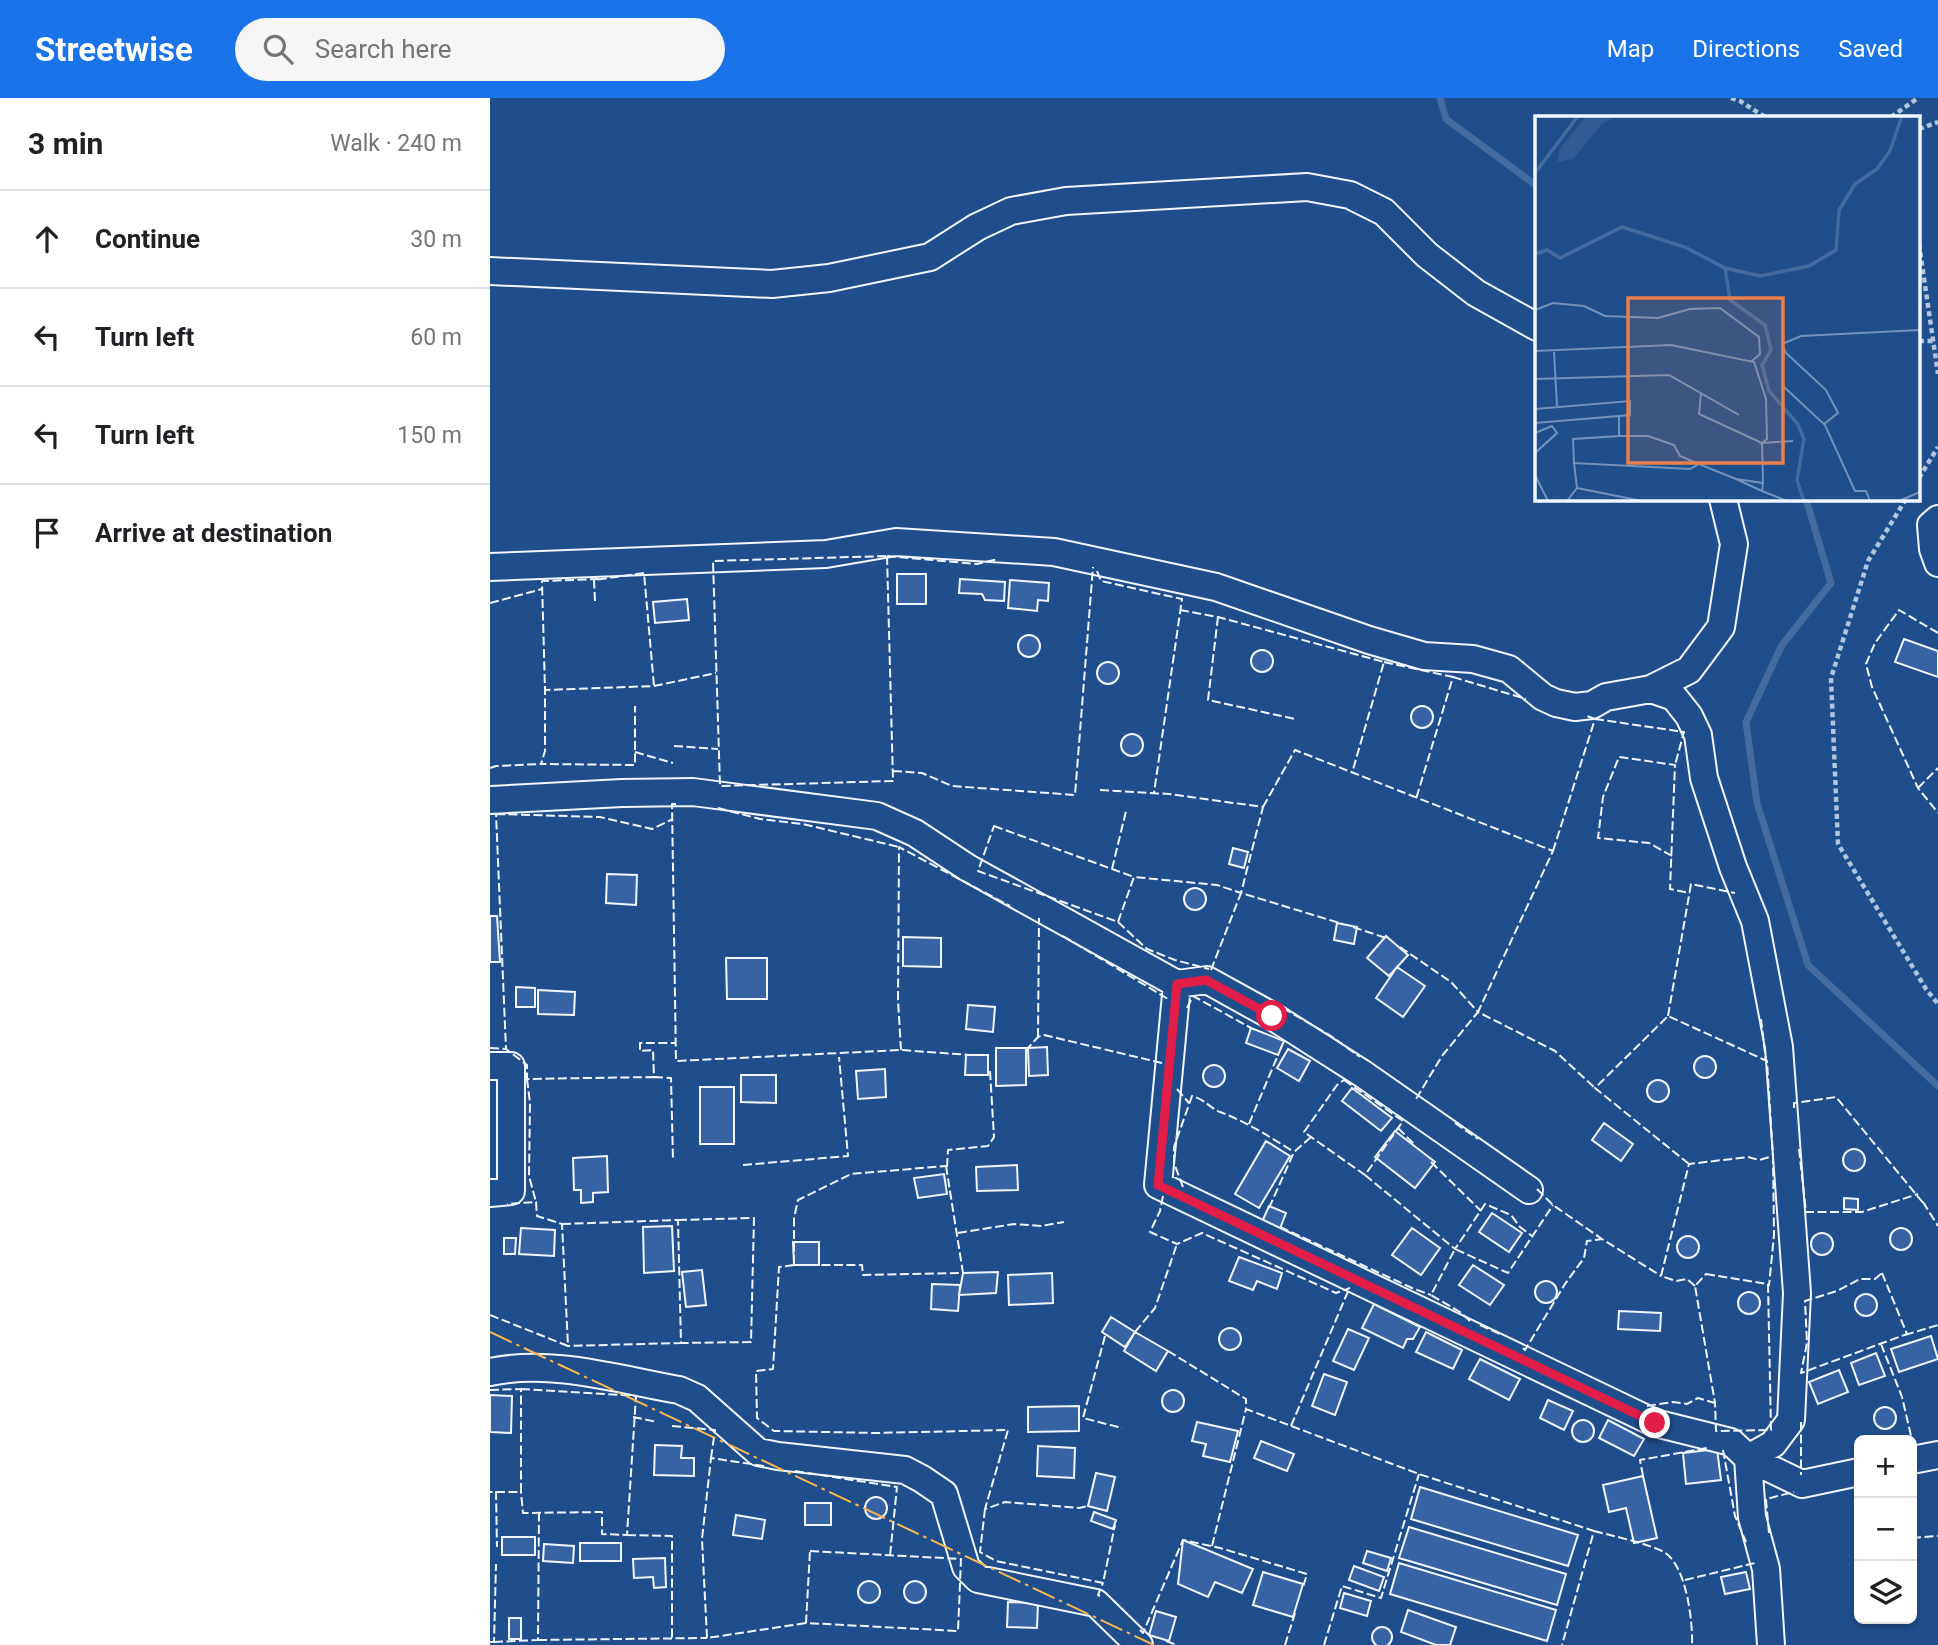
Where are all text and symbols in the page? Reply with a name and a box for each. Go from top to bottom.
search box [235,18,725,81]
text: Streetwise [35,30,193,69]
icon: search [259,30,297,68]
text: Search here [315,34,452,64]
text: Map [1607,35,1654,63]
text: Directions [1692,35,1800,63]
text: Saved [1838,35,1903,63]
inset map [1535,116,1920,500]
text: 3 min [28,126,103,161]
text: Walk · 240 m [330,130,462,157]
icon: ahead [28,220,66,258]
text: Continue [95,224,200,254]
text: 30 m [410,226,462,253]
icon: left [28,318,66,356]
text: Turn left [95,322,194,352]
text: 60 m [410,324,462,351]
icon: left [28,416,66,454]
text: Turn left [95,420,194,450]
text: 150 m [397,422,462,449]
icon: arrive [28,514,66,552]
text: Arrive at destination [95,518,332,548]
route start [1256,1000,1287,1031]
route end [1639,1407,1670,1438]
map controls [1854,1435,1917,1624]
button: + [1854,1435,1917,1498]
button: − [1854,1498,1917,1561]
button: layers [1854,1561,1917,1624]

